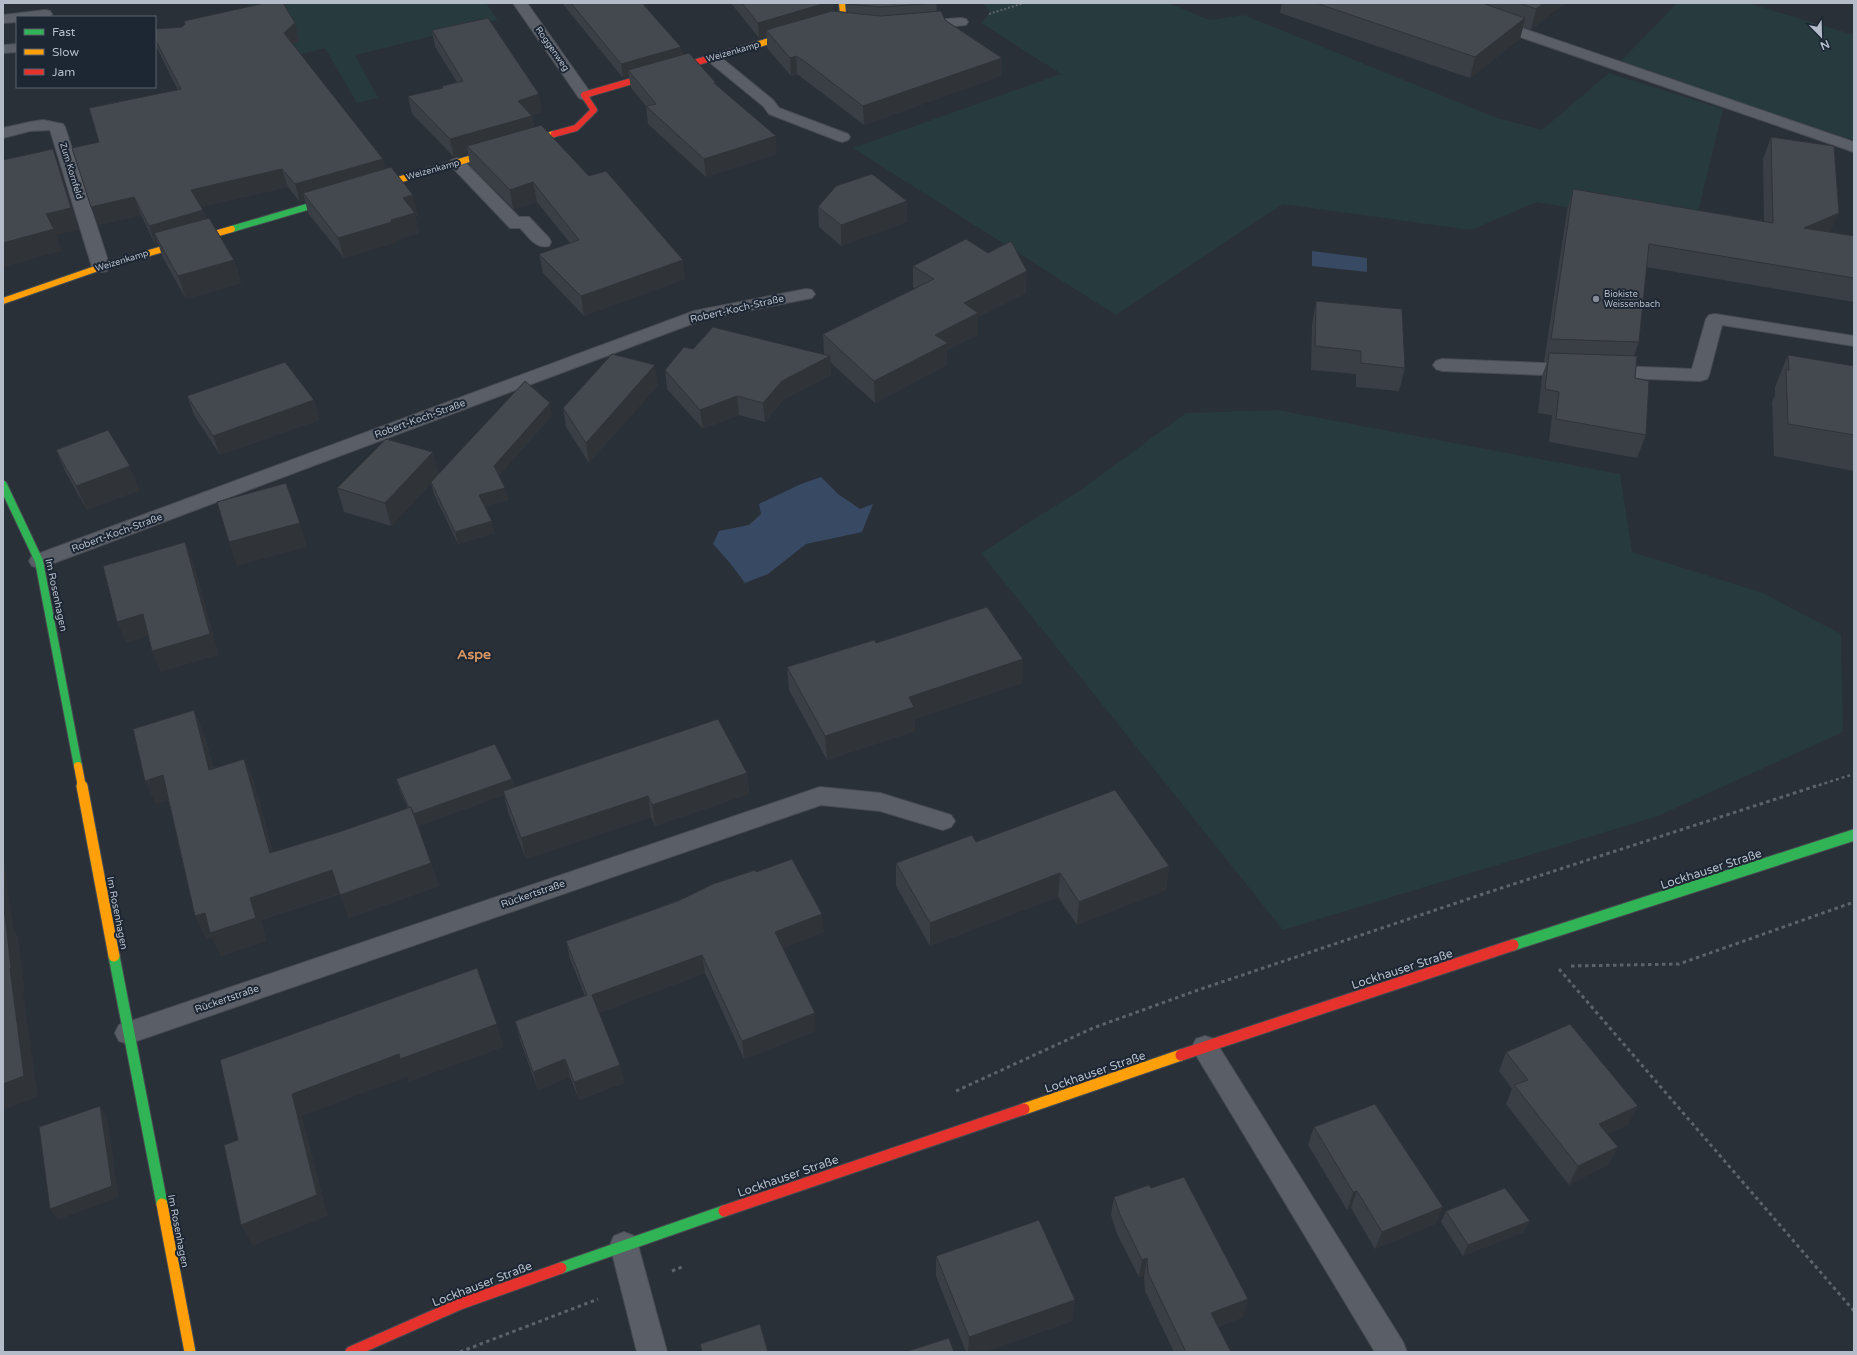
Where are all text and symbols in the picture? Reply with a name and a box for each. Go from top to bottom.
legend [16,16,156,88]
north arrow [1801,16,1841,56]
text: Fast [52,25,76,39]
street label: Roggenweg [533,25,571,73]
text: N [1818,37,1831,52]
street label: Weizenkamp [705,39,761,65]
text: Slow [52,45,79,59]
text: Jam [52,65,75,79]
street label: Zum Kornfeld [57,141,85,201]
street label: Weizenkamp [405,157,461,183]
street label: Weizenkamp [94,248,150,274]
place label: Biokiste Weissenbach [1604,289,1660,310]
street label: Robert-Koch-Straße [689,292,785,326]
marker: Biokiste Weissenbach [1591,294,1601,304]
street label: Robert-Koch-Straße [373,397,467,441]
street label: Robert-Koch-Straße [70,511,164,555]
street label: Im Rosenhagen [42,558,70,632]
district label: Aspe [457,646,491,663]
street label: Lockhauser Straße [1658,846,1764,892]
street label: Im Rosenhagen [104,876,130,950]
street label: Rückertstraße [499,877,567,911]
street label: Lockhauser Straße [1349,946,1455,992]
street label: Rückertstraße [193,982,261,1016]
street label: Lockhauser Straße [1043,1048,1148,1096]
street label: Lockhauser Straße [736,1152,841,1200]
street label: Im Rosenhagen [165,1194,191,1268]
street label: Lockhauser Straße [430,1258,534,1310]

